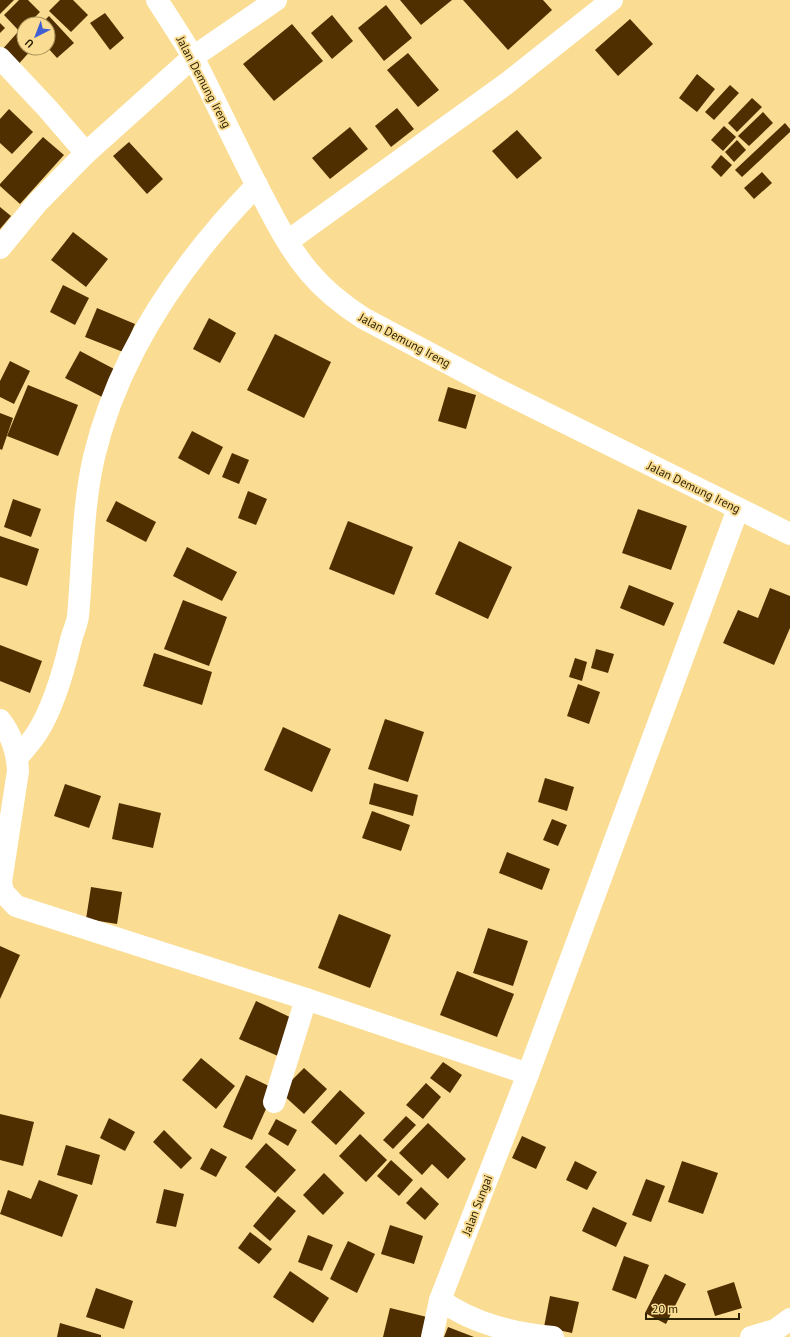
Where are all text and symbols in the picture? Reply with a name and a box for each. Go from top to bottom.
north arrow [16,16,56,56]
street label: Jalan Demung Ireng [173,33,234,130]
text: U [22,36,37,51]
street label: Jalan Demung Ireng [356,309,453,370]
street label: Jalan Demung Ireng [644,458,743,516]
street label: Jalan Sungai [458,1173,495,1238]
scale bar [646,1295,739,1321]
text: 20 m [652,1301,678,1316]

